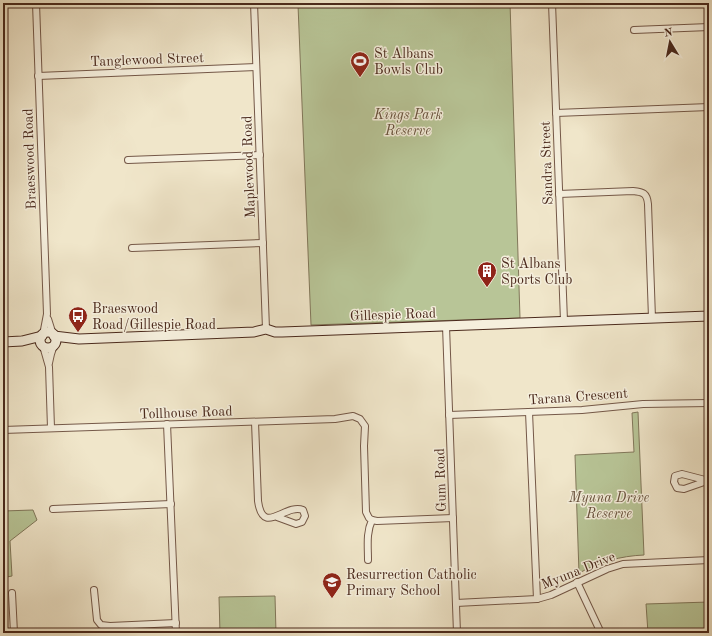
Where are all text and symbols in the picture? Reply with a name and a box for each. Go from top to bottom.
north arrow [650,22,690,62]
text: N [663,27,674,40]
place label: St Albans Bowls Club [374,47,443,77]
sports icon: St Albans Bowls Club [349,50,371,78]
street label: Tanglewood Street [90,51,204,69]
street label: Braeswood Road [21,108,39,210]
park label: Kings Park Reserve [373,108,442,138]
street label: Maplewood Road [240,115,258,218]
street label: Sandra Street [539,121,555,205]
place label: St Albans Sports Club [501,257,572,287]
building icon: St Albans Sports Club [476,260,498,288]
place label: Braeswood Road/Gillespie Road [92,302,216,332]
bus stop icon: Braeswood Road/Gillespie Road [67,305,89,333]
street label: Gillespie Road [350,306,437,324]
street label: Tarana Crescent [528,387,628,407]
street label: Tollhouse Road [139,404,233,422]
street label: Gum Road [433,448,449,512]
park label: Myuna Drive Reserve [568,491,650,521]
street label: Myuna Drive [539,550,617,592]
place label: Resurrection Catholic Primary School [346,568,477,598]
school or university icon: Resurrection Catholic Primary School [321,571,343,599]

